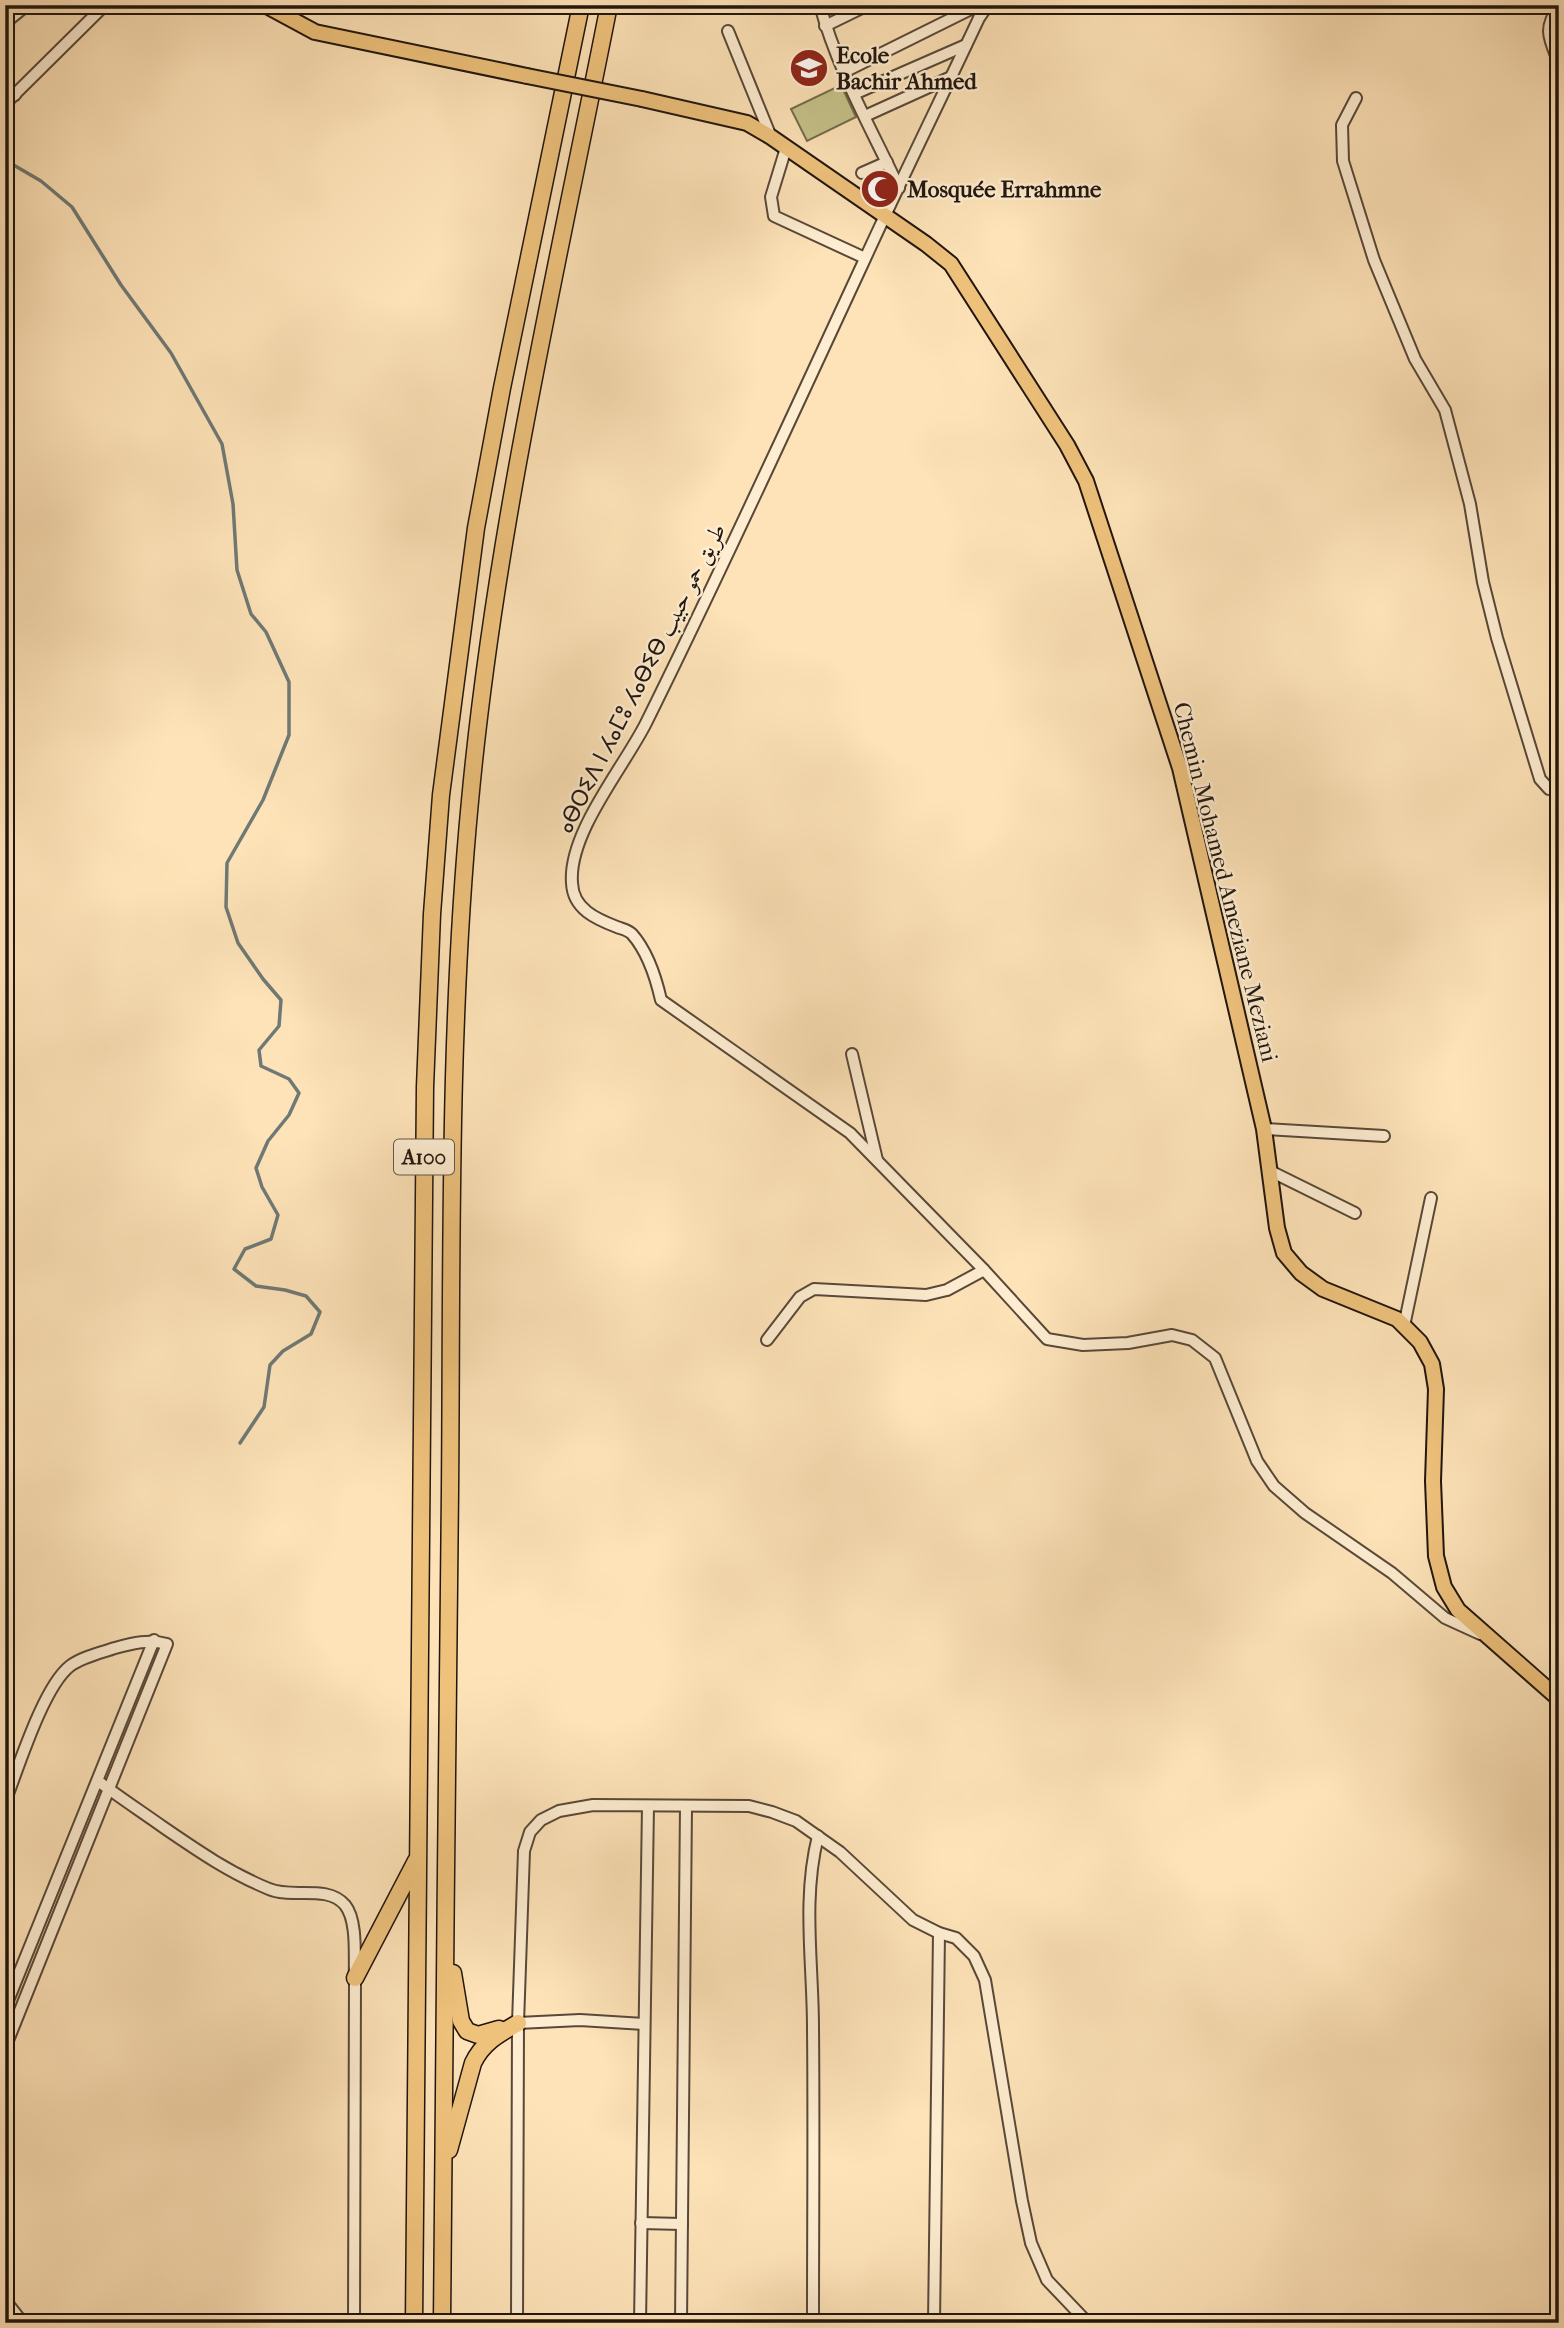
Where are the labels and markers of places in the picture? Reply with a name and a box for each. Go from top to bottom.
place label: Ecole Bachir Ahmed [836,42,978,95]
school or university icon: Ecole Bachir Ahmed [788,47,830,89]
mosque icon: Mosquée Errahmne [859,168,901,210]
place label: Mosquée Errahmne [907,176,1102,203]

